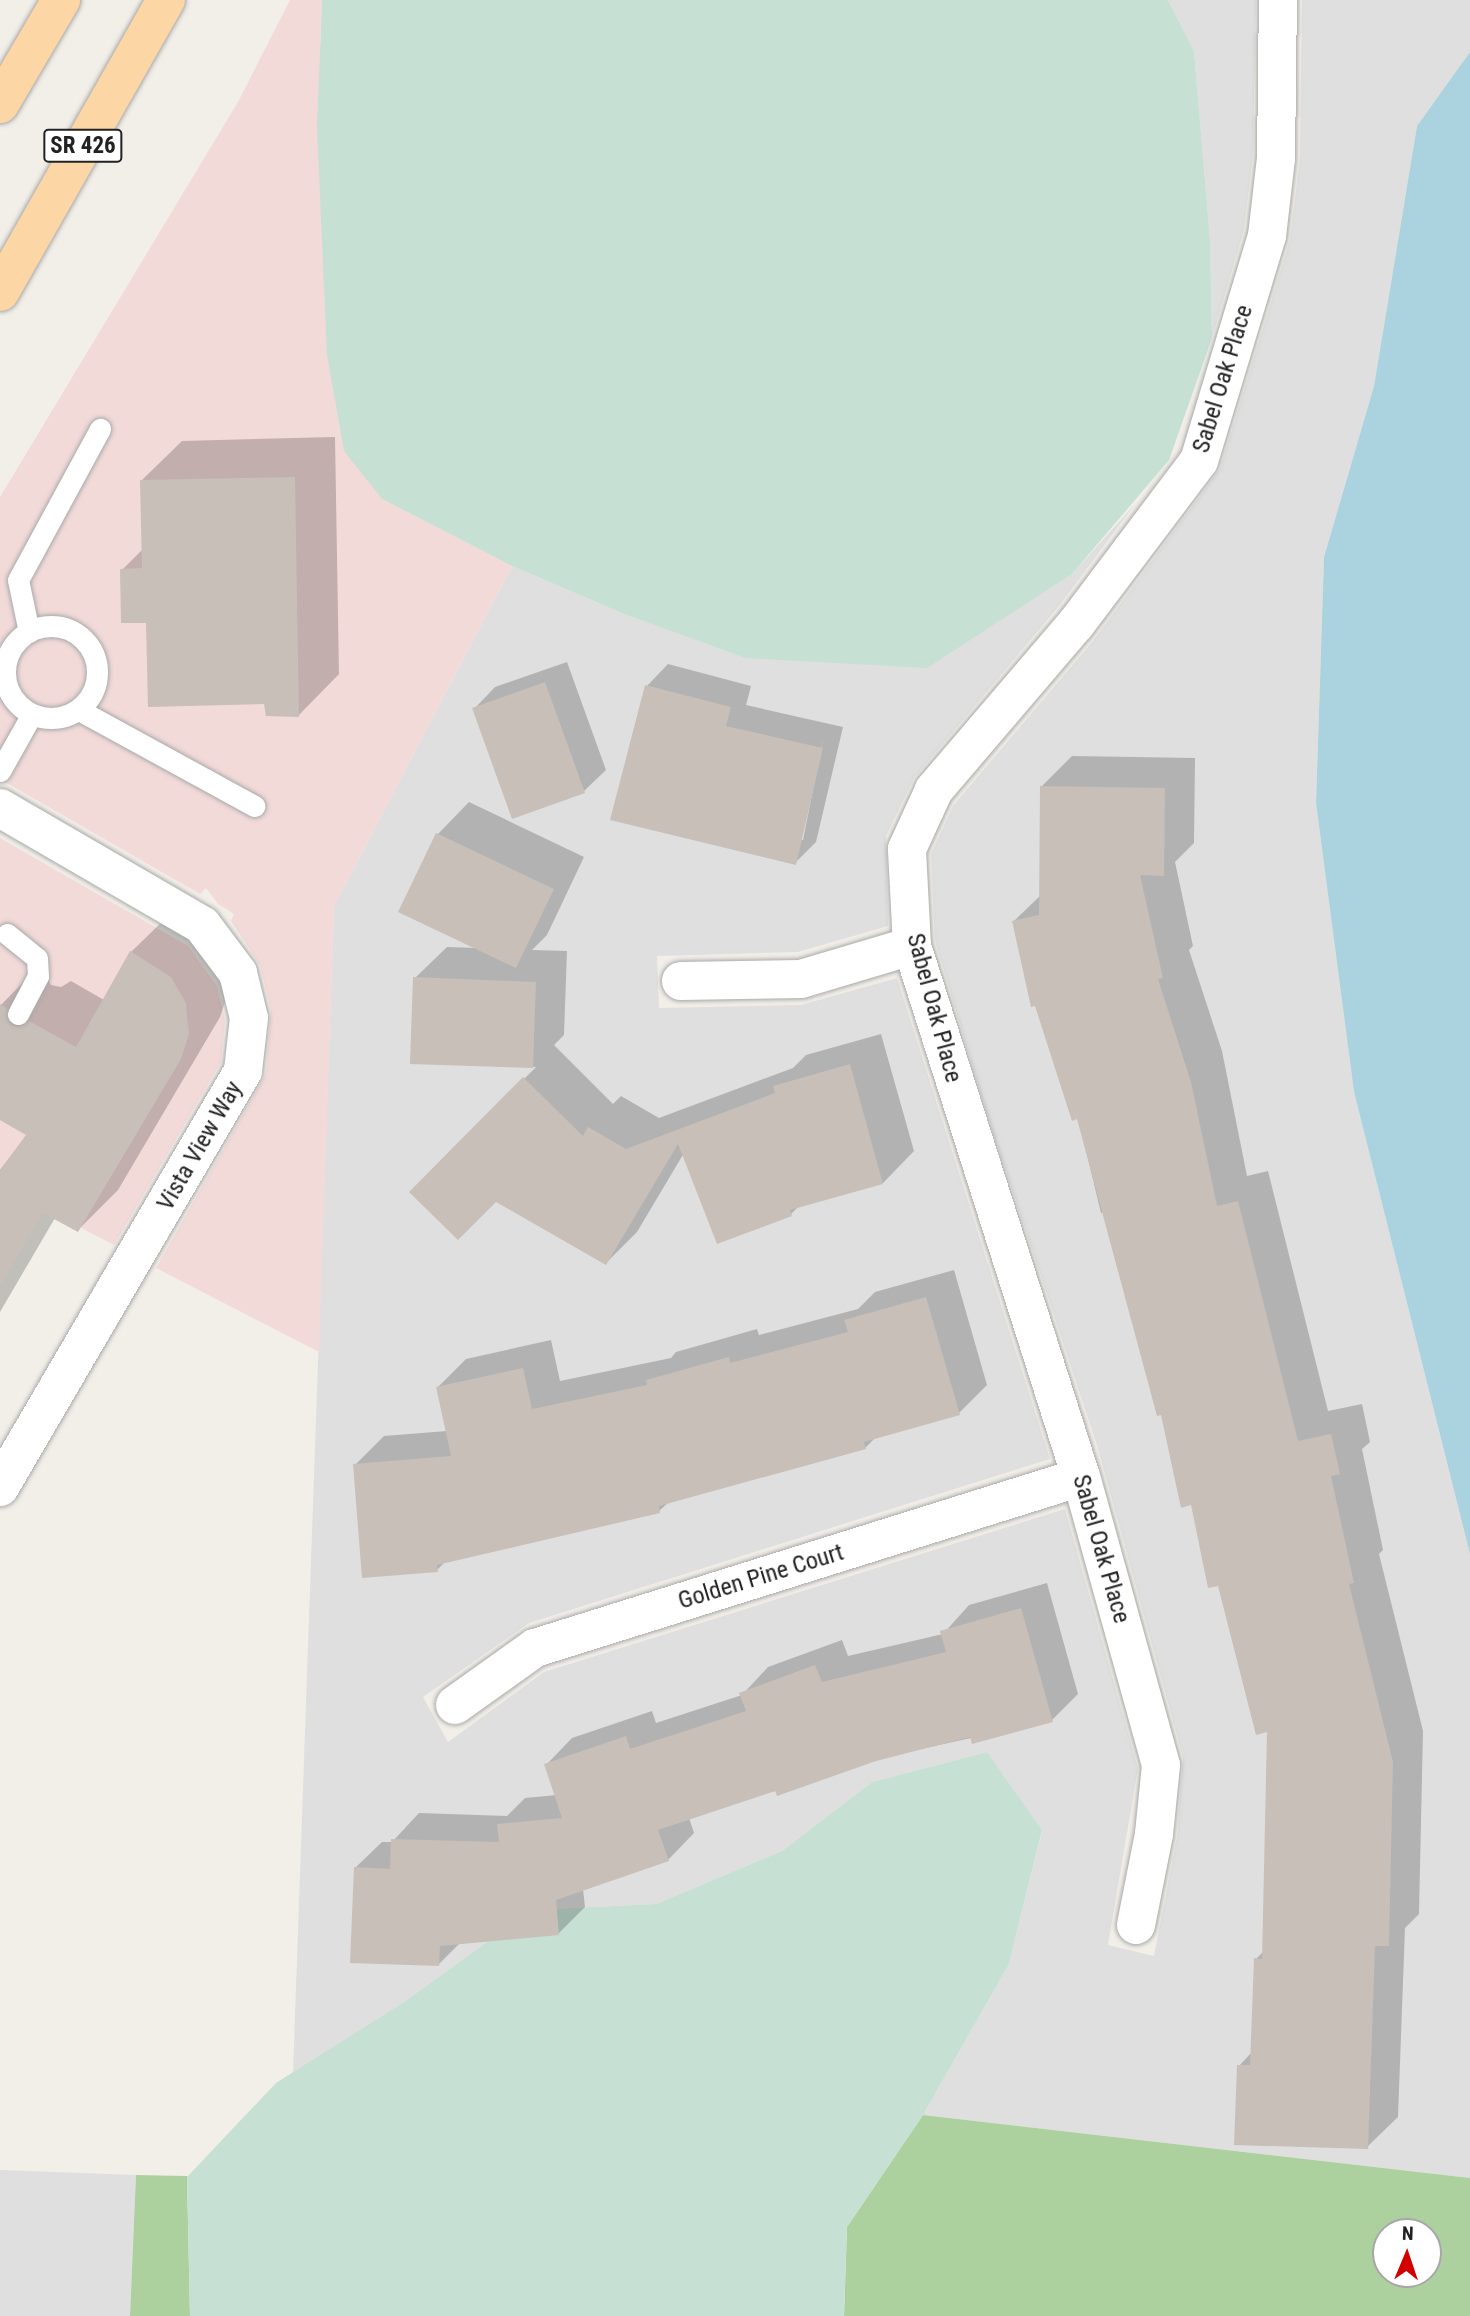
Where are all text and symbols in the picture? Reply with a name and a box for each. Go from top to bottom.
road number: SR 426 [43,127,123,166]
street label: Sabel Oak Place [1187,302,1259,456]
street label: Sabel Oak Place [900,930,968,1086]
street label: Vista View Way [151,1076,249,1216]
street label: Sabel Oak Place [1066,1472,1136,1626]
street label: Golden Pine Court [675,1538,847,1616]
north arrow [1372,2218,1442,2288]
text: N [1401,2222,1414,2245]

